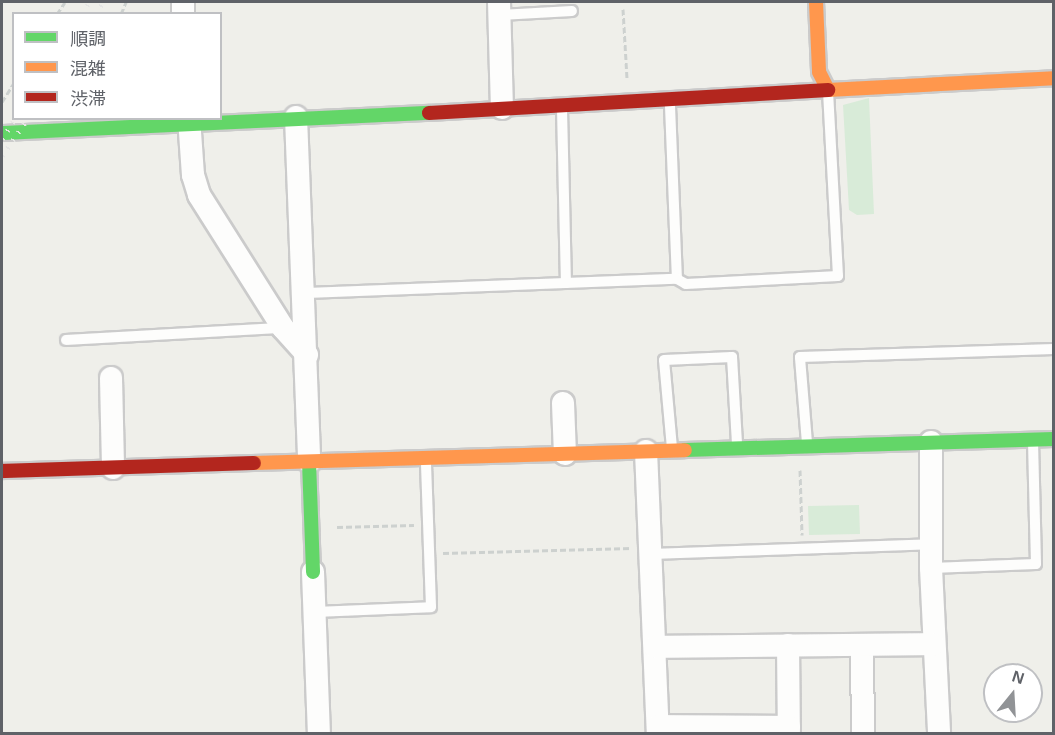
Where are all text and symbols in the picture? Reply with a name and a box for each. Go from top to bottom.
legend [12,12,222,120]
text: 順調 [70,29,106,49]
text: 混雑 [70,59,106,79]
text: 渋滞 [70,89,106,109]
north arrow [983,663,1043,723]
text: N [1010,667,1026,687]

